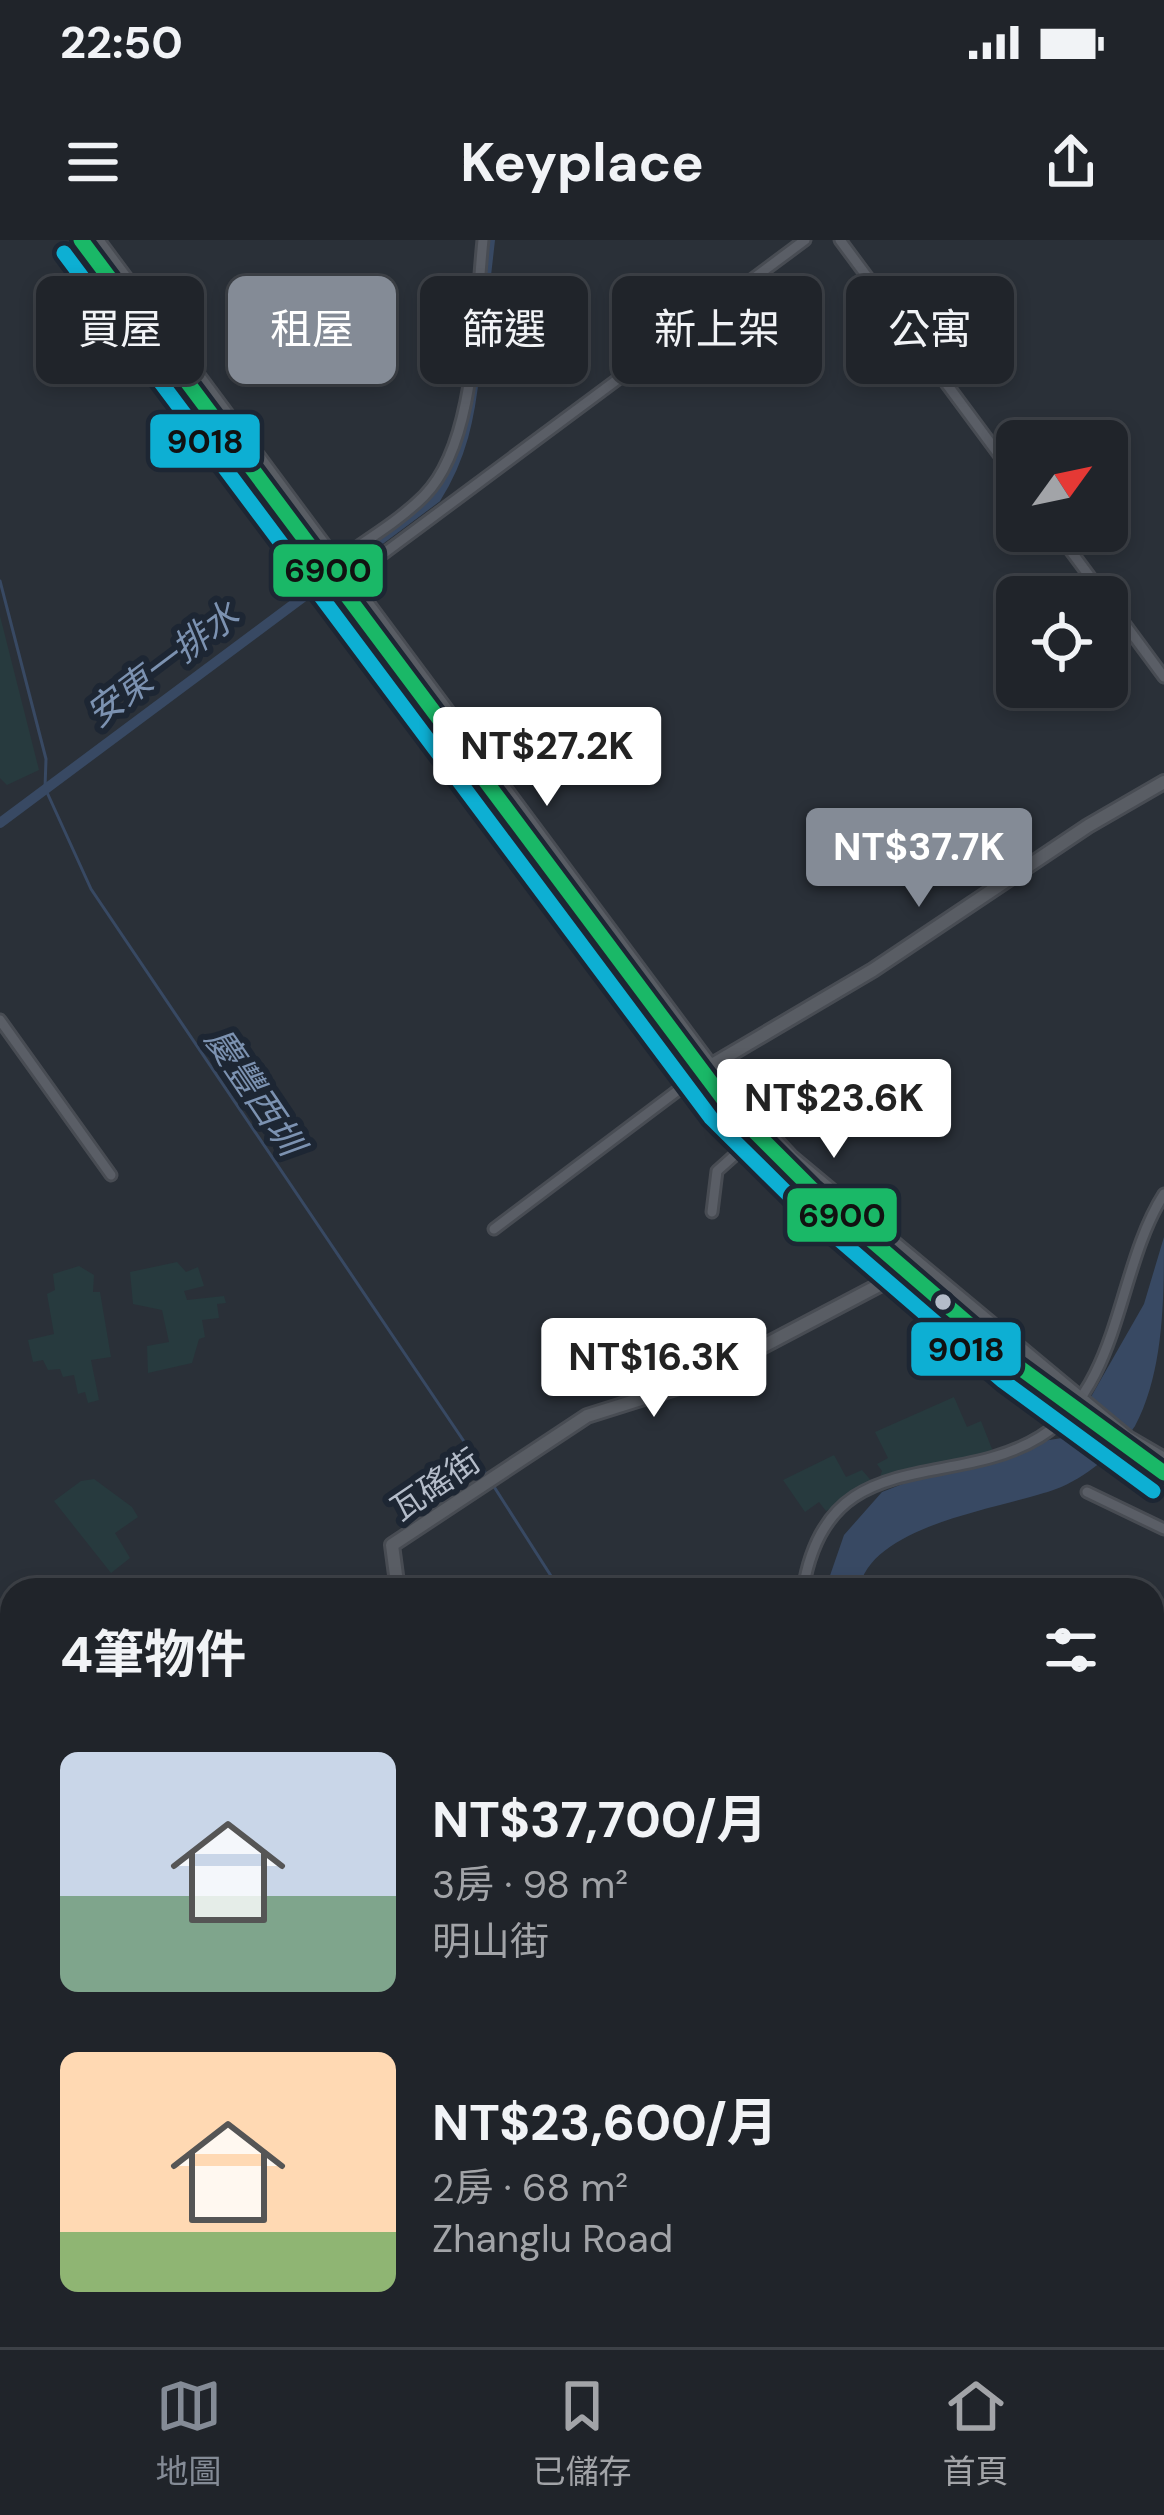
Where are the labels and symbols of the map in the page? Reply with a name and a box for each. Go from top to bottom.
line badge: 9018 [148,412,262,470]
text: 9018 [166,420,244,463]
north arrow [996,420,1128,552]
line badge: 6900 [271,542,385,599]
text: 6900 [284,549,372,592]
water label: 安東一排水 [76,590,250,737]
pin: NT$27.2K [423,707,671,809]
pin: NT$37.7K [795,808,1043,910]
water label: 慶豐西圳 [195,1018,317,1168]
pin: NT$23.6K [710,1059,958,1161]
line badge: 6900 [785,1186,899,1244]
text: 6900 [798,1194,886,1237]
unlabelled marker [932,1291,954,1313]
pin: NT$16.3K [530,1318,778,1420]
line badge: 9018 [909,1320,1023,1378]
text: 9018 [927,1328,1005,1371]
street label: 瓦磘街 [382,1439,488,1530]

